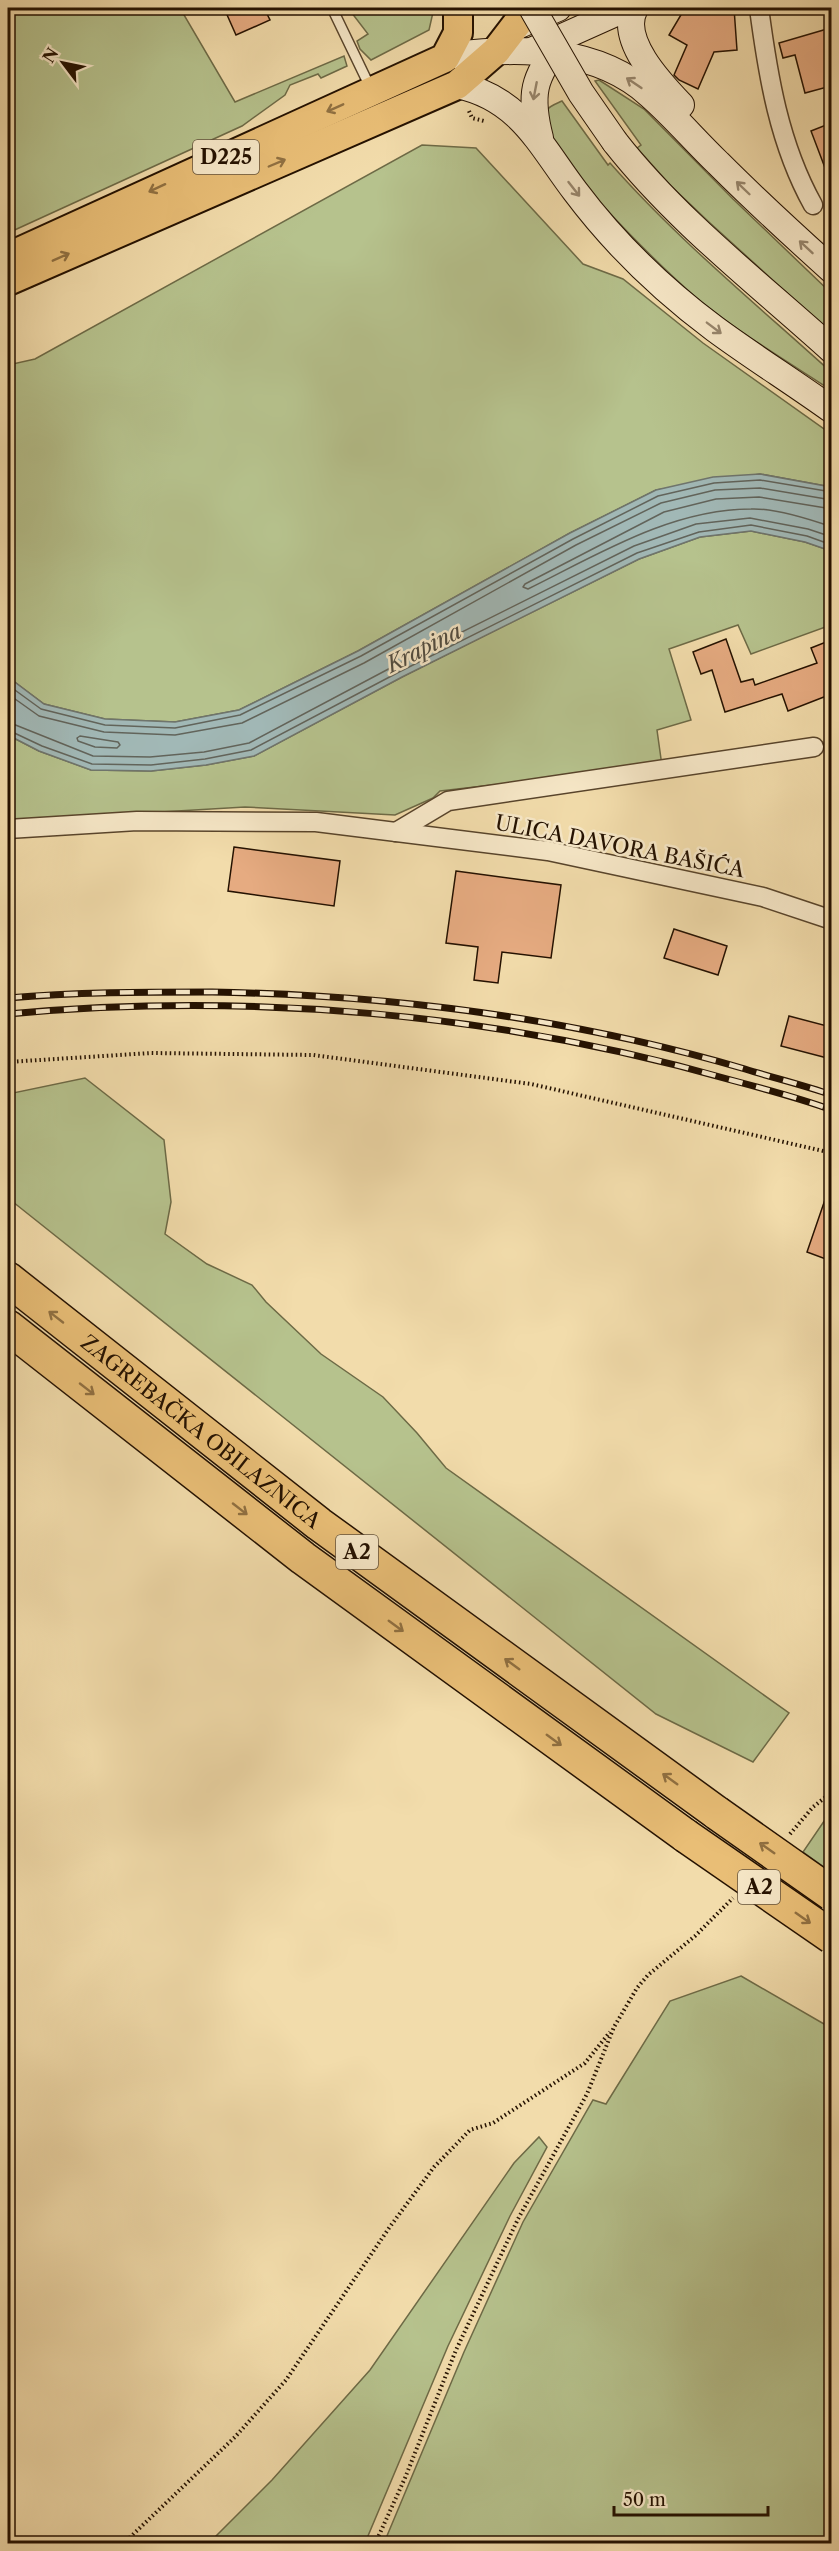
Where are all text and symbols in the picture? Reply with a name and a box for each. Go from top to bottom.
north arrow [33,33,93,93]
text: N [38,44,62,66]
one-way arrow [626,77,642,89]
one-way arrow [529,80,540,100]
one-way arrow [326,103,344,114]
road number: D225 [193,140,259,174]
one-way arrow [267,157,285,168]
one-way arrow [567,181,580,197]
one-way arrow [736,181,751,195]
one-way arrow [148,184,166,195]
one-way arrow [799,240,814,254]
one-way arrow [52,251,70,262]
one-way arrow [706,321,722,334]
water label: Krapina [380,618,466,679]
street label: ULICA DAVORA BAŠIĆA [493,810,747,883]
one-way arrow [48,1311,64,1324]
street label: ZAGREBAČKA OBILAZNICA [76,1329,326,1534]
one-way arrow [78,1382,94,1395]
one-way arrow [232,1502,248,1515]
road number: A2 [336,1535,378,1569]
one-way arrow [388,1620,404,1632]
one-way arrow [504,1658,520,1670]
one-way arrow [545,1734,561,1747]
one-way arrow [662,1773,678,1785]
one-way arrow [759,1842,775,1854]
road number: A2 [738,1870,780,1904]
one-way arrow [794,1912,811,1924]
scale bar [614,2479,768,2517]
text: 50 m [623,2489,666,2511]

